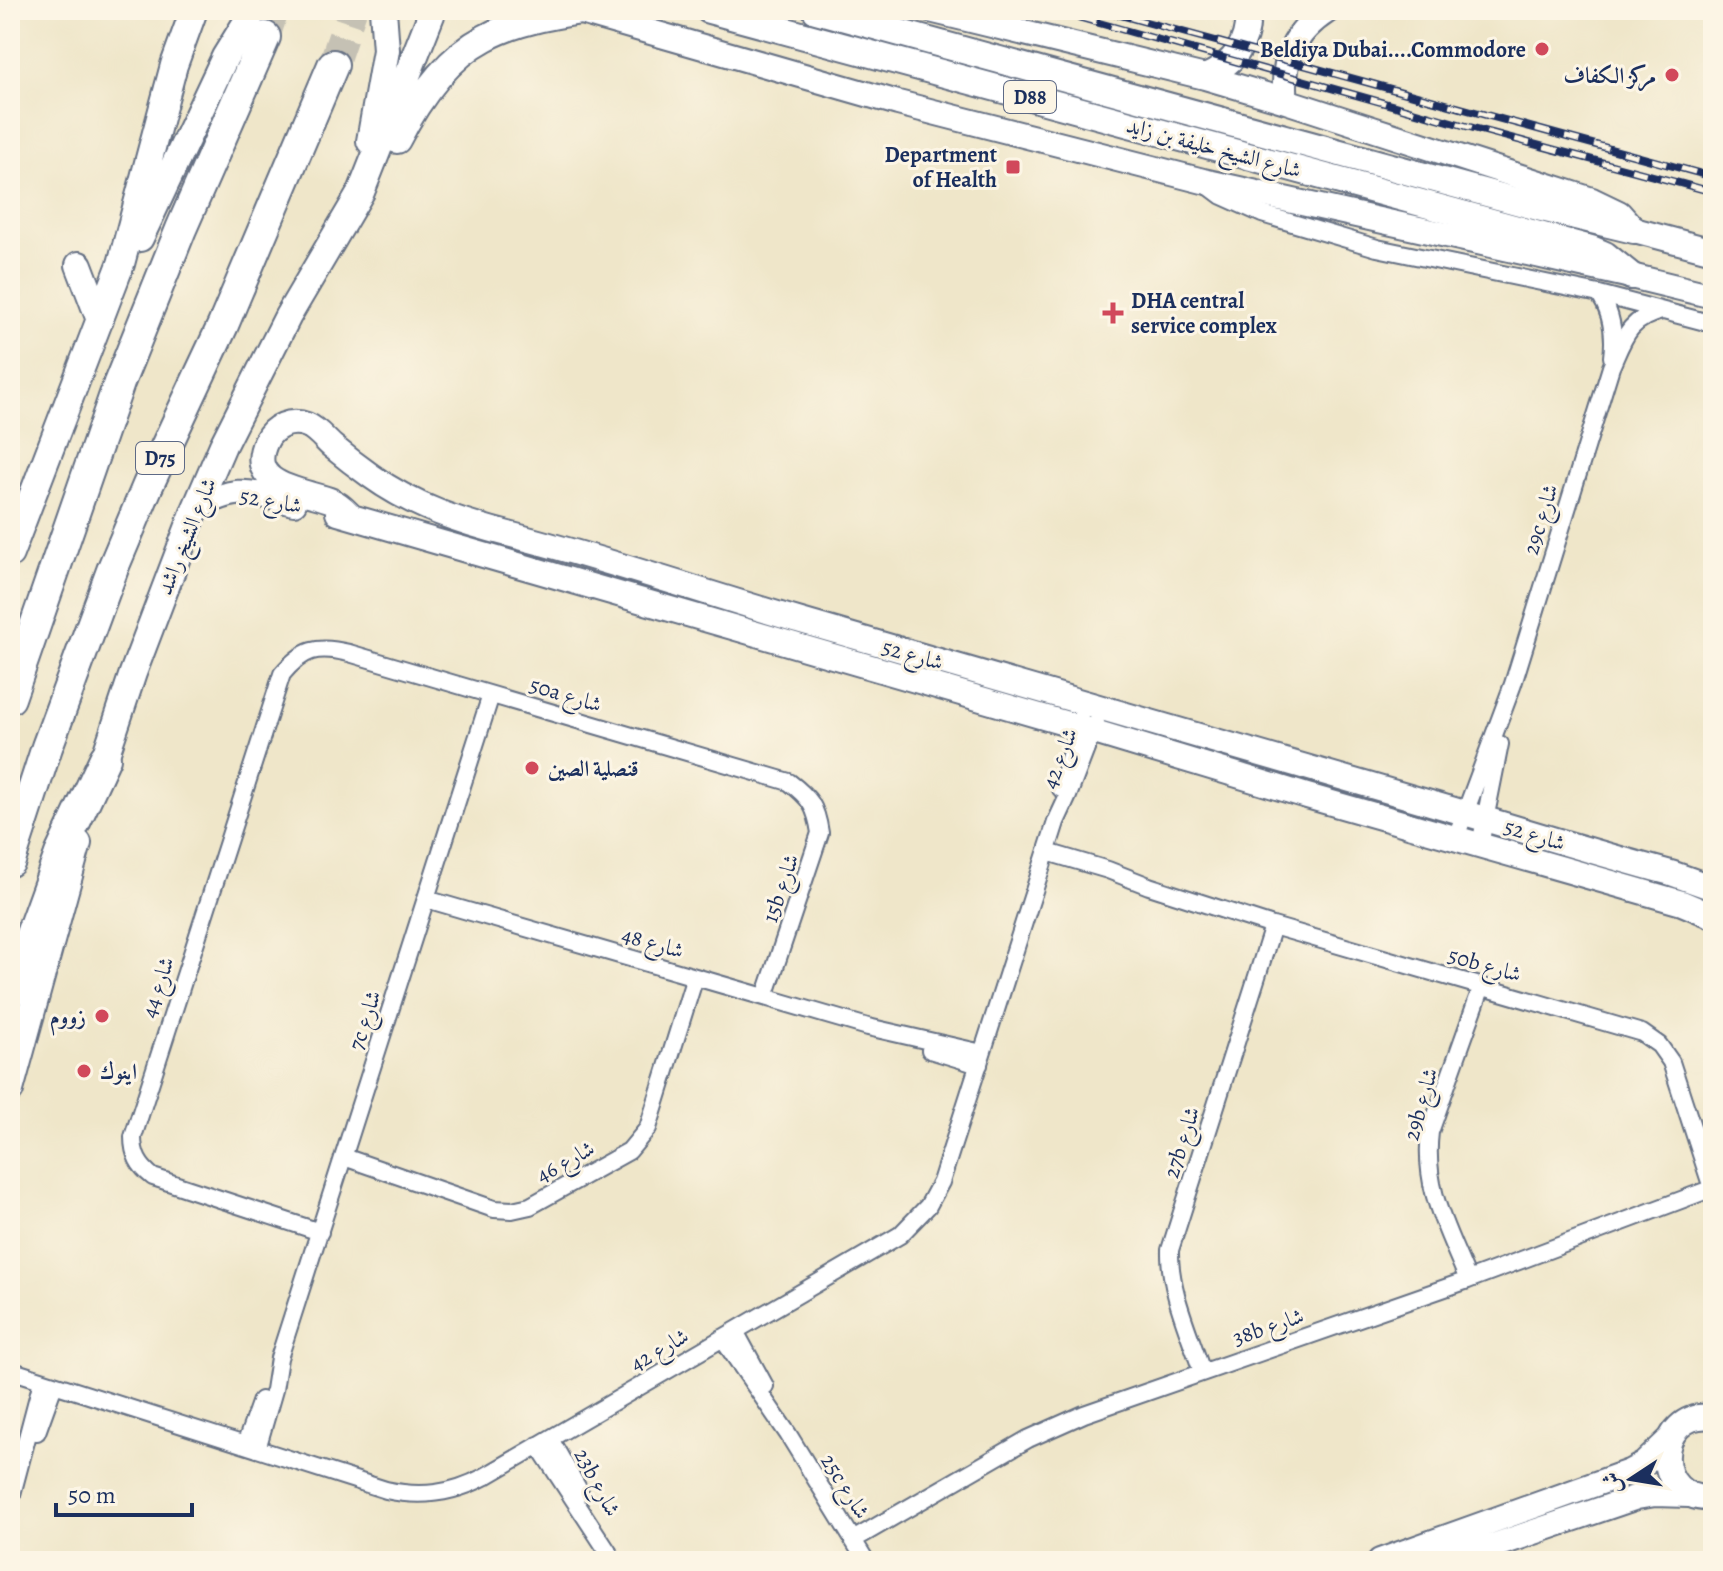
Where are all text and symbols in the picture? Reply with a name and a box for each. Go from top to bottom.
place label: Beldiya Dubai....Commodore [1260,35,1526,65]
marker: Beldiya Dubai....Commodore [1533,40,1551,58]
place label: مركز الكفاف [1564,61,1656,92]
marker: مركز الكفاف [1663,66,1681,84]
road number: D88 [1004,81,1056,113]
street label: شارع الشيخ خليفة بن زايد [1122,110,1305,190]
place label: Department of Health [885,140,998,195]
marker: Department of Health [1004,158,1022,176]
place label: DHA central service complex [1131,286,1277,341]
marker: DHA central service complex [1102,302,1124,324]
road number: D75 [136,442,184,474]
street label: شارع الشيخ راشد [150,473,228,601]
street label: 29c شارع [1516,480,1569,559]
street label: شارع 52 [237,481,304,524]
street label: شارع 52 [878,632,947,681]
street label: 50a شارع [525,670,605,723]
street label: شارع 42 [1035,724,1088,794]
place label: قنصلية الصين [548,754,639,784]
marker: قنصلية الصين [523,759,541,777]
street label: شارع 52 [1500,811,1569,861]
street label: 15b شارع [755,850,809,928]
street label: شارع 48 [617,920,687,969]
street label: 50b شارع [1444,940,1525,993]
street label: شارع 44 [134,953,185,1023]
street label: 7c شارع [341,987,392,1055]
place label: زووم [50,1002,86,1036]
marker: زووم [93,1007,111,1025]
place label: اينوك [100,1057,137,1087]
marker: اينوك [75,1062,93,1080]
street label: 29b شارع [1396,1064,1448,1145]
street label: 27b شارع [1156,1103,1210,1183]
street label: شارع 46 [531,1134,602,1193]
street label: 38b شارع [1229,1301,1309,1356]
street label: شارع 42 [625,1321,696,1381]
north arrow [1591,1439,1671,1519]
street label: 23b شارع [564,1443,628,1523]
street label: 25c شارع [811,1448,877,1527]
scale bar [56,1467,192,1517]
text: ش [1595,1469,1629,1497]
text: 50 m [68,1479,116,1511]

